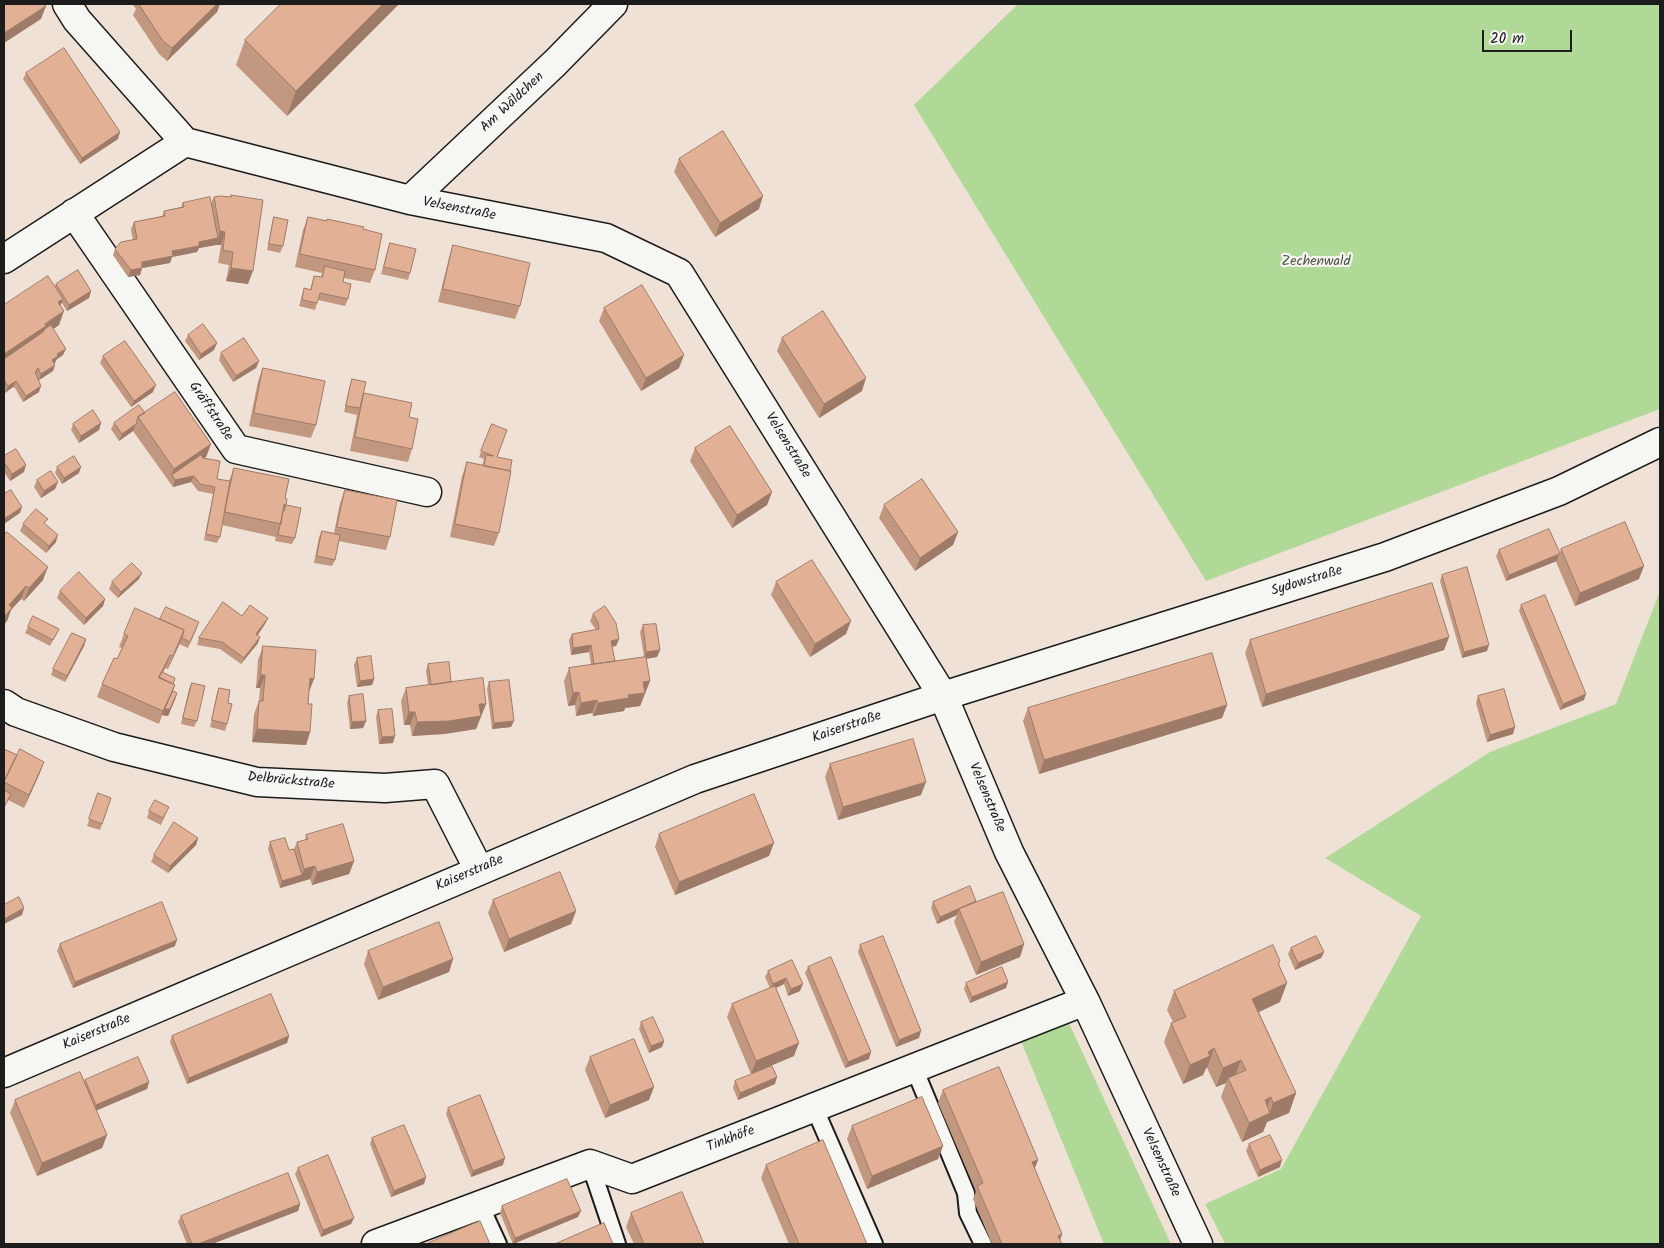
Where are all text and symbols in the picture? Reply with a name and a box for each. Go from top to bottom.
scale bar [1484,20,1574,52]
text: 20 m [1490,27,1524,51]
street label: Am Wäldchen [478,69,548,137]
street label: Velsenstraße [421,195,497,225]
park label: Zechenwald [1282,255,1350,271]
street label: Gräffstraße [184,379,236,445]
street label: Velsenstraße [760,410,814,482]
street label: Sydowstraße [1269,563,1345,601]
street label: Kaiserstraße [810,708,884,748]
street label: Velsenstraße [964,761,1008,835]
street label: Delbrückstraße [247,770,335,794]
street label: Kaiserstraße [434,852,506,896]
street label: Kaiserstraße [61,1011,133,1055]
street label: Tinkhöfe [705,1123,757,1157]
street label: Velsenstraße [1137,1126,1183,1200]

